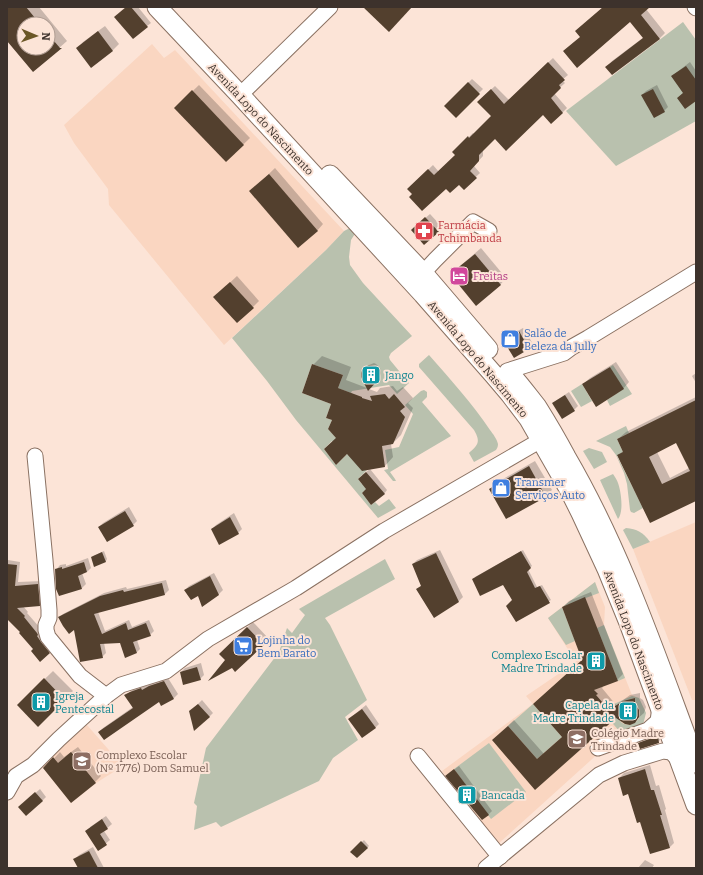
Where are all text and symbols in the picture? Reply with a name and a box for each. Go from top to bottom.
north arrow [16,16,56,56]
text: N [39,32,52,41]
street label: Avenida Lopo do Nascimento [205,61,316,178]
place label: Farmácia Tchimbanda [438,219,502,245]
pharmacy icon: Farmácia Tchimbanda [413,220,435,242]
hotel icon: Freitas [448,265,470,287]
place label: Freitas [473,270,508,283]
street label: Avenida Lopo do Nascimento [425,298,530,420]
place label: Salão de Beleza da Jully [524,327,597,353]
shop icon: Salão de Beleza da Jully [499,328,521,350]
building icon: Jango [360,364,382,386]
place label: Jango [384,369,414,382]
place label: Transmer Serviços Auto [515,476,585,502]
shop icon: Transmer Serviços Auto [490,477,512,499]
street label: Avenida Lopo do Nascimento [601,569,666,712]
place label: Lojinha do Bem Barato [257,634,316,660]
supermarket icon: Lojinha do Bem Barato [232,635,254,657]
place label: Complexo Escolar Madre Trindade [491,649,582,675]
building icon: Complexo Escolar Madre Trindade [585,650,607,672]
place label: Igreja Pentecostal [55,690,114,716]
building icon: Igreja Pentecostal [30,691,52,713]
place label: Capela da Madre Trindade [533,699,614,725]
building icon: Capela da Madre Trindade [617,700,639,722]
place label: Colégio Madre Trindade [591,727,664,753]
school or university icon: Colégio Madre Trindade [566,728,588,750]
place label: Complexo Escolar (Nº 1776) Dom Samuel [96,749,209,775]
school or university icon: Complexo Escolar (Nº 1776) Dom Samuel [71,750,93,772]
building icon: Bancada [456,784,478,806]
place label: Bancada [481,789,525,802]

